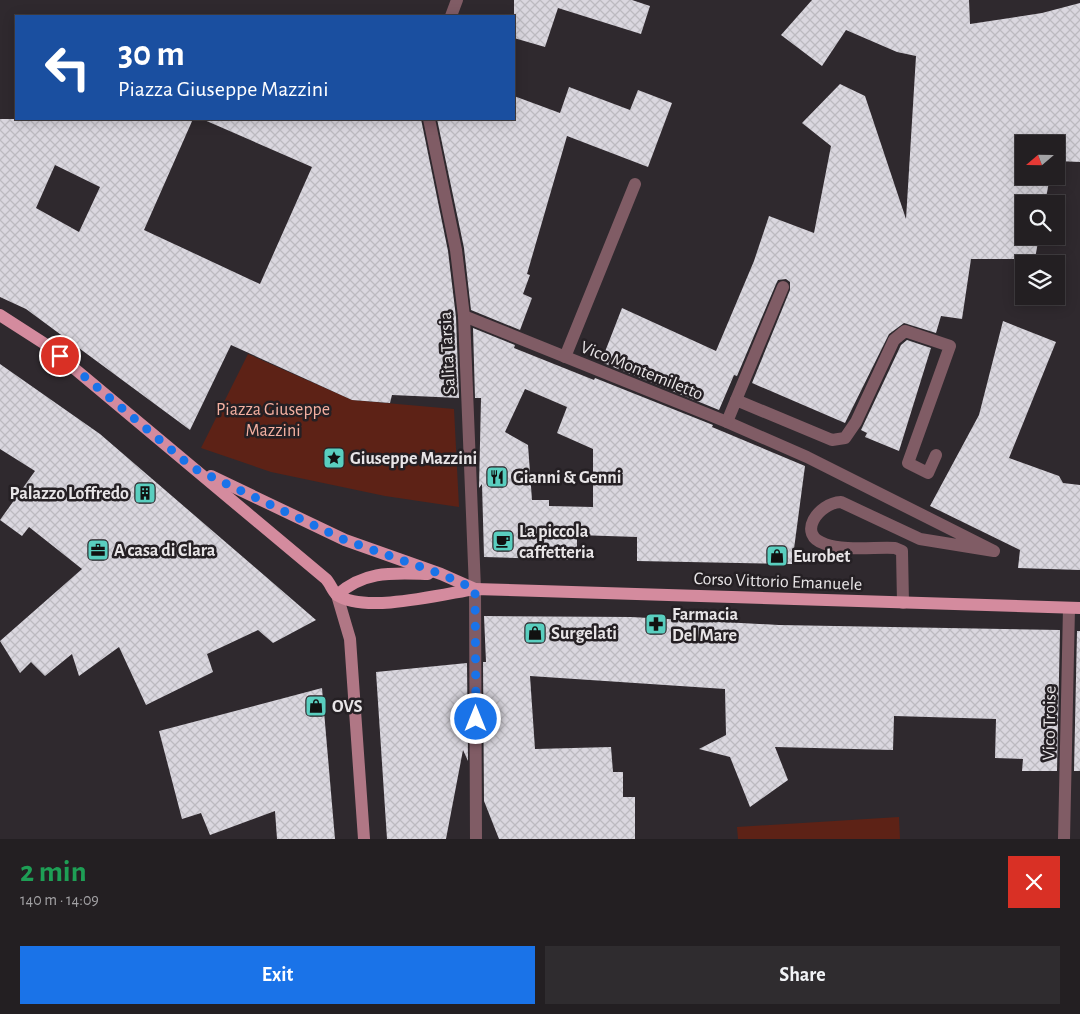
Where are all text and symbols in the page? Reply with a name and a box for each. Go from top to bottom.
icon: left [35,35,100,100]
text: 30 m [118,37,185,72]
text: Piazza Giuseppe Mazzini [118,78,328,100]
north arrow [1015,135,1065,185]
map controls [1015,135,1065,305]
button: search [1015,195,1065,245]
button: layers [1015,255,1065,305]
street label: Salita Tarsia [437,311,459,395]
pin [39,335,81,377]
street label: Vico Montemiletto [578,338,706,404]
icon: arrive [46,342,74,370]
park label: Piazza Giuseppe Mazzini [216,401,330,440]
place icon: Giuseppe Mazzini [322,446,346,470]
place label: Giuseppe Mazzini [350,450,477,468]
restaurant icon: Gianni & Genni [485,465,509,489]
place label: Gianni & Genni [513,469,622,487]
building icon: Palazzo Loffredo [133,481,157,505]
place label: Palazzo Loffredo [10,485,129,503]
place label: La piccola caffetteria [519,523,595,562]
cafe icon: La piccola caffetteria [491,529,515,553]
office icon: A casa di Clara [86,538,110,562]
place label: A casa di Clara [114,542,216,560]
shop icon: Eurobet [765,544,789,568]
place label: Eurobet [793,548,850,566]
street label: Corso Vittorio Emanuele [693,570,863,594]
place label: Farmacia Del Mare [672,606,738,645]
pharmacy icon: Farmacia Del Mare [644,612,668,636]
shop icon: Surgelati [523,621,547,645]
place label: Surgelati [551,625,617,643]
street label: Vico Troise [1040,685,1060,761]
position arrow [449,692,501,744]
shop icon: OVS [304,694,328,718]
place label: OVS [332,698,362,716]
button: close [1008,856,1060,908]
text: 2 min [20,857,87,887]
text: 140 m · 14:09 [20,892,99,908]
button: Exit [20,946,535,1004]
button: Share [545,946,1060,1004]

